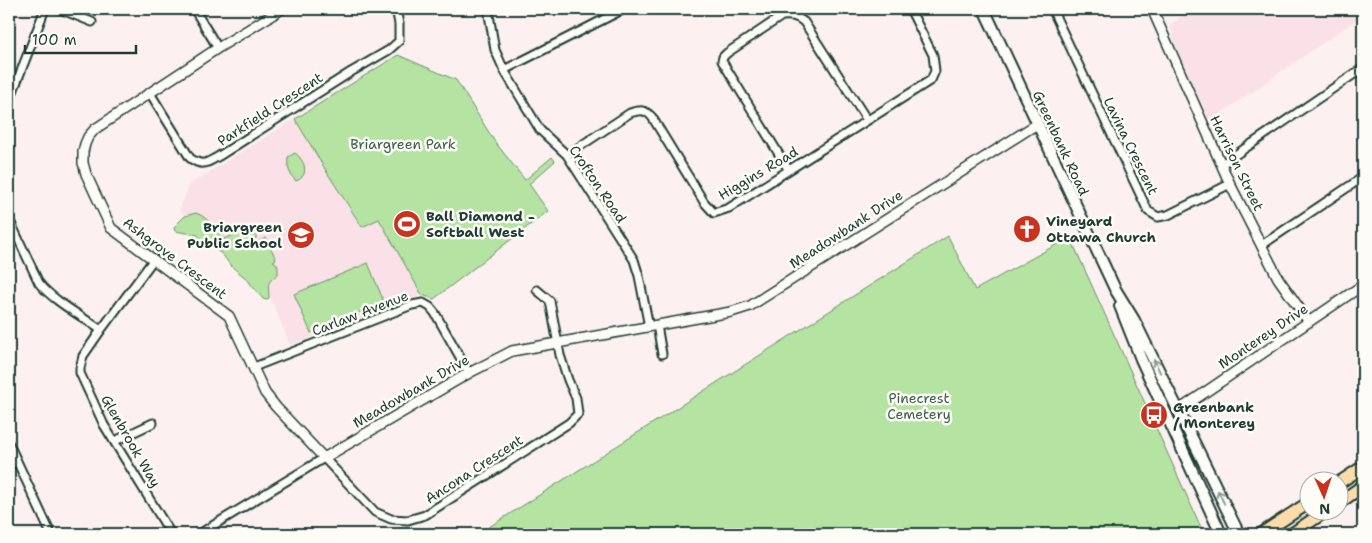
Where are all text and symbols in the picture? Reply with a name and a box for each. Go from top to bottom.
scale bar [25,22,136,54]
text: 100 m [32,30,77,50]
street label: Parkfield Crescent [214,68,326,150]
street label: Greenbank Road [1029,88,1093,199]
street label: Lavina Crescent [1100,94,1162,198]
street label: Harrison Street [1206,112,1268,214]
park label: Briargreen Park [350,135,456,153]
street label: Crofton Road [565,142,631,226]
street label: Higgins Road [715,142,801,204]
street label: Meadowbank Drive [786,186,906,272]
place label: Ball Diamond - Softball West [426,207,535,241]
sports icon: Ball Diamond - Softball West [392,209,422,239]
place label: Vineyard Ottawa Church [1046,212,1156,246]
street label: Ashgrove Crescent [120,213,230,303]
church icon: Vineyard Ottawa Church [1012,214,1042,244]
place label: Briargreen Public School [187,218,282,252]
school or university icon: Briargreen Public School [286,220,316,250]
street label: Carlaw Avenue [309,286,411,340]
street label: Monterey Drive [1215,299,1311,373]
street label: Meadowbank Drive [350,350,473,432]
one-way arrow [1152,359,1162,374]
park label: Pinecrest Cemetery [887,389,951,423]
street label: Glenbrook Way [97,391,165,491]
place label: Greenbank / Monterey [1173,398,1255,432]
bus stop icon: Greenbank / Monterey [1139,400,1169,430]
street label: Ancona Crescent [422,431,526,507]
north arrow [1300,470,1350,520]
one-way arrow [1216,490,1225,505]
text: N [1319,500,1331,518]

